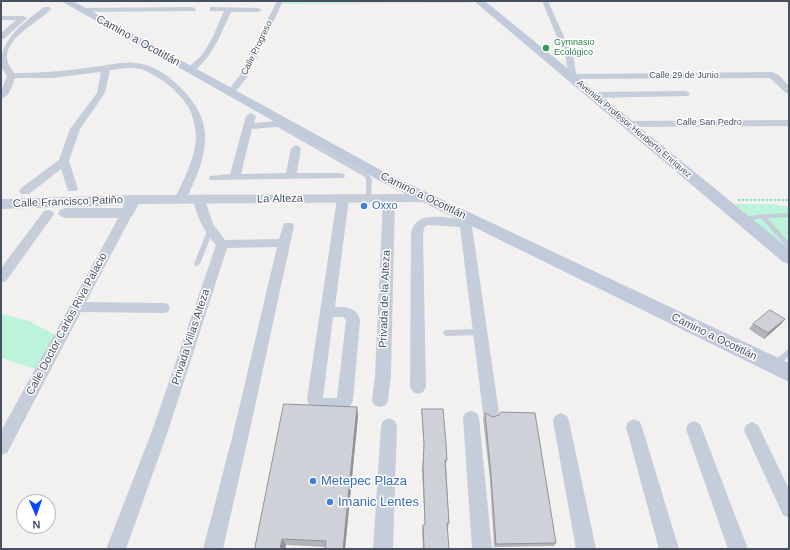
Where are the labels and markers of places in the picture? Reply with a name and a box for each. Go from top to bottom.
place label: Gymnasio Ecológico [554,38,595,59]
marker: Gymnasio Ecológico [541,43,551,53]
place label: Oxxo [372,199,398,213]
marker: Oxxo [359,201,369,211]
place label: Metepec Plaza [321,473,407,489]
marker: Metepec Plaza [308,476,318,486]
place label: Imanic Lentes [338,494,419,510]
marker: Imanic Lentes [325,497,335,507]

